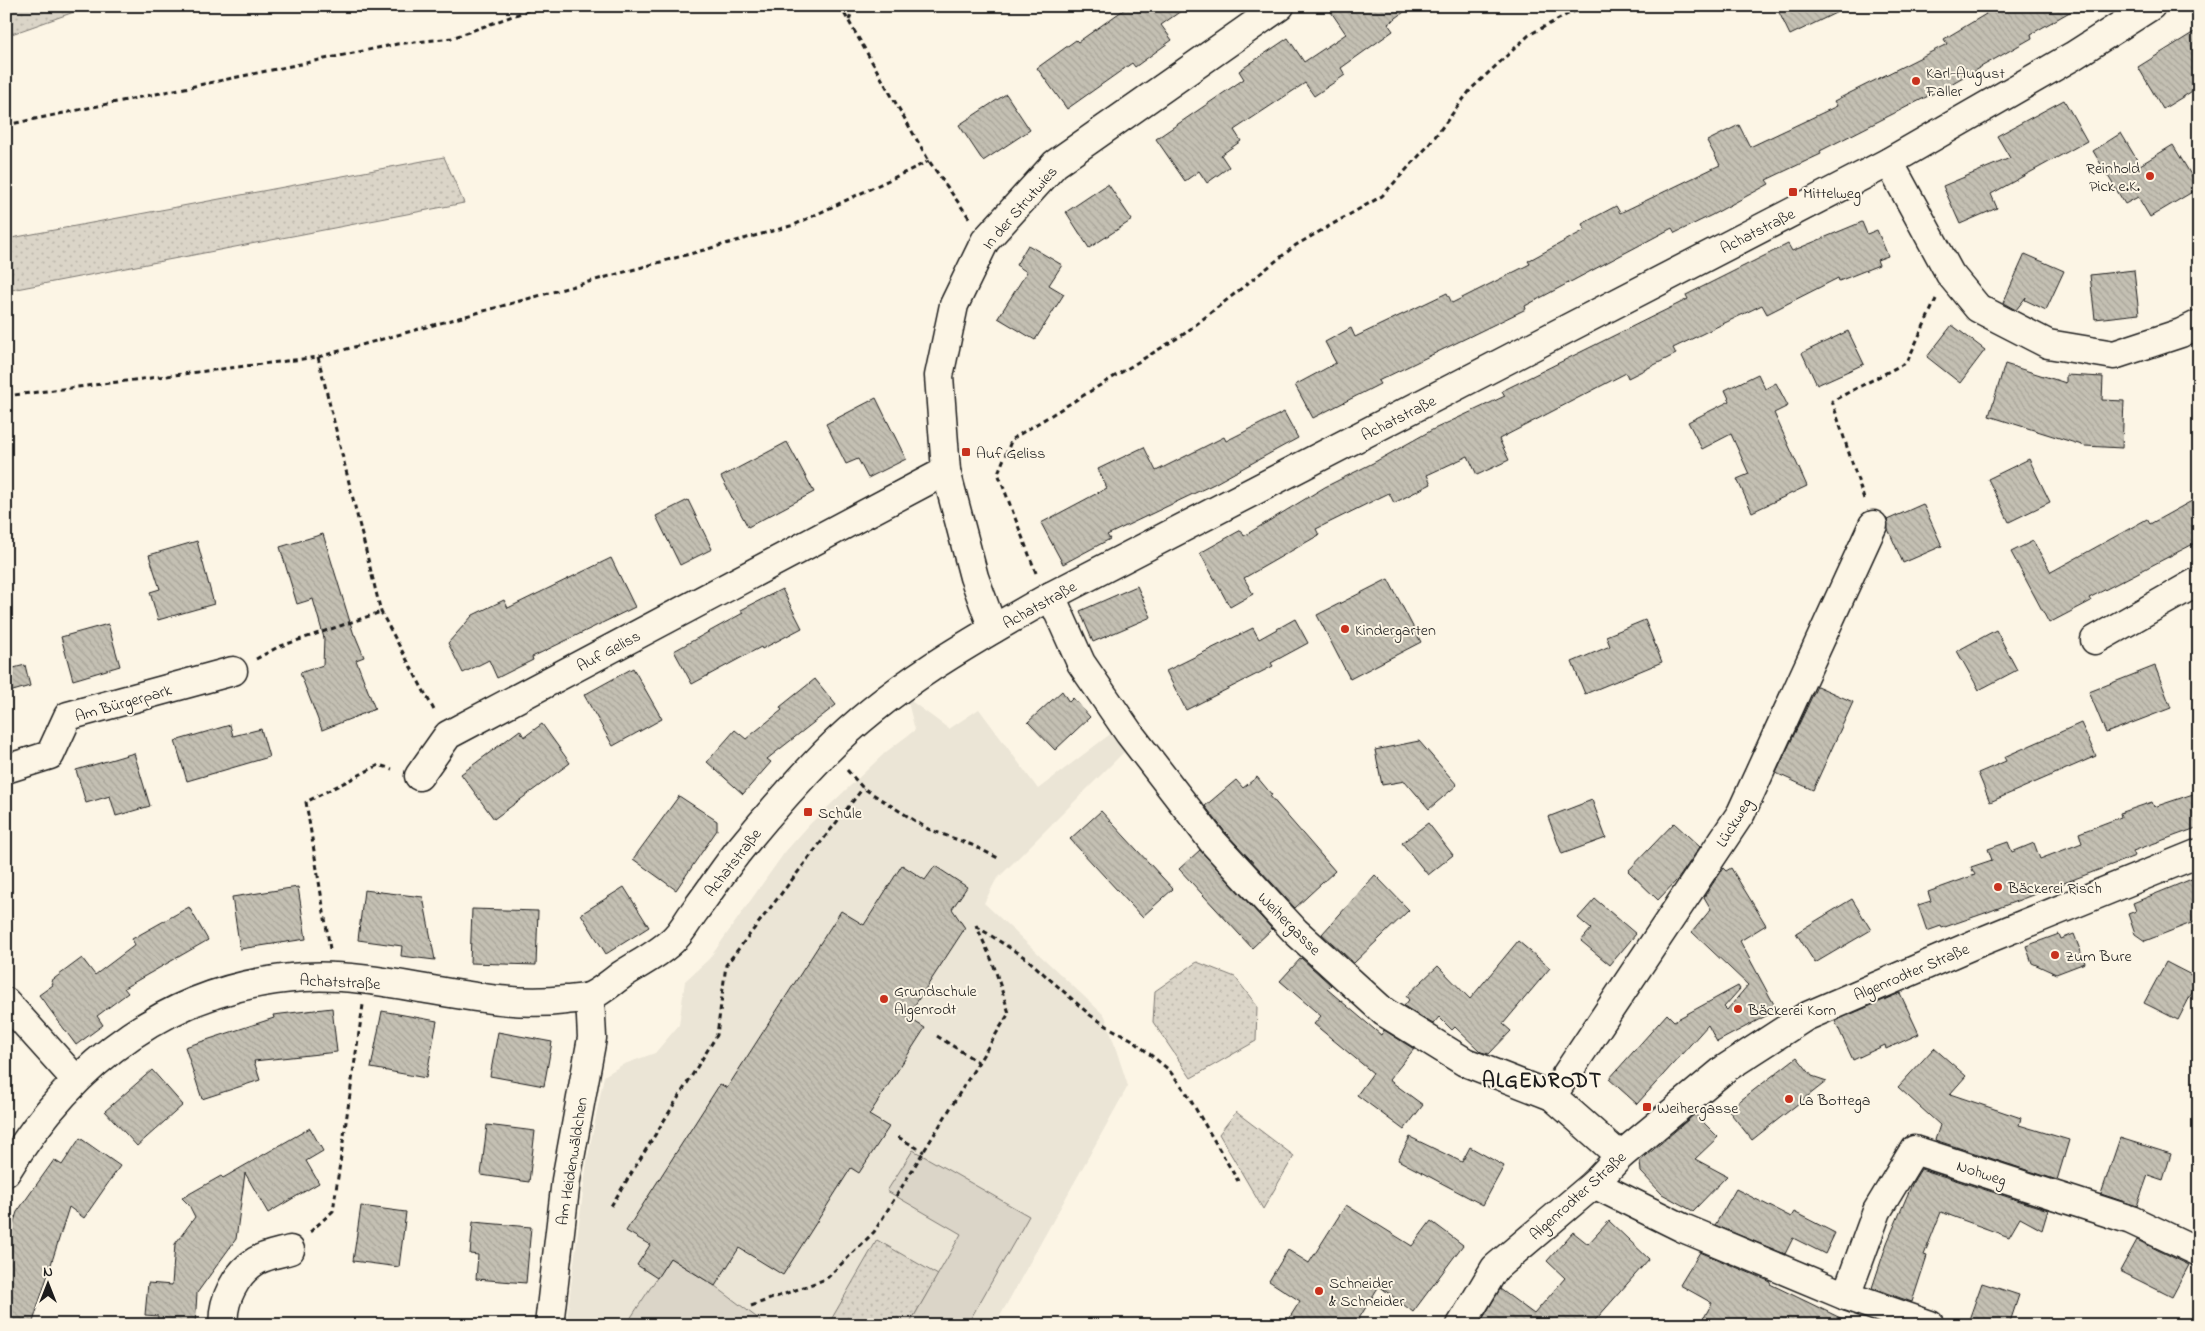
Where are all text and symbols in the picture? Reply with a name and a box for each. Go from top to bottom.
place label: Karl-August Faller [1925,62,2005,104]
marker: Karl-August Faller [1910,75,1922,87]
place label: Reinhold Pick e.K. [2086,157,2140,199]
street label: In der Strutwies [977,161,1064,256]
marker: Reinhold Pick e.K. [2144,170,2156,182]
place label: Mittelweg [1803,182,1861,206]
marker: Mittelweg [1787,186,1799,198]
street label: Achatstraße [1716,202,1800,261]
street label: Achatstraße [1357,389,1441,448]
place label: Auf Geliss [976,442,1045,466]
marker: Auf Geliss [960,446,972,458]
street label: Achatstraße [999,575,1082,636]
place label: Kindergarten [1355,619,1436,643]
marker: Kindergarten [1339,623,1351,635]
street label: Auf Geliss [573,625,645,679]
street label: Am Bürgerpark [72,678,176,729]
street label: Lückweg [1711,794,1759,852]
place label: Schule [818,802,863,826]
marker: Schule [802,806,814,818]
street label: Achatstraße [699,823,769,903]
place label: Bäckerei Risch [2007,877,2102,901]
marker: Bäckerei Risch [1992,881,2004,893]
street label: Weihergasse [1251,887,1326,962]
street label: Algenrodter Straße [1850,937,1974,1008]
place label: Zum Bure [2065,945,2132,969]
marker: Zum Bure [2049,949,2061,961]
street label: Achatstraße [299,969,382,997]
place label: Grundschule Algenrodt [894,980,978,1022]
marker: Grundschule Algenrodt [878,993,890,1005]
place label: Bäckerei Korn [1747,999,1836,1023]
marker: Bäckerei Korn [1732,1003,1744,1015]
district label: ALGENRODT [1482,1067,1602,1097]
place label: La Bottega [1799,1089,1870,1113]
marker: La Bottega [1783,1093,1795,1105]
street label: Am Heidenwäldchen [551,1095,595,1227]
place label: Weihergasse [1657,1097,1739,1121]
marker: Weihergasse [1641,1101,1653,1113]
street label: Algenrodter Straße [1524,1146,1633,1247]
street label: Nohweg [1953,1155,2009,1193]
north arrow [22,1258,72,1308]
text: N [43,1262,53,1283]
place label: Schneider & Schneider [1329,1272,1404,1314]
marker: Schneider & Schneider [1313,1285,1325,1297]

